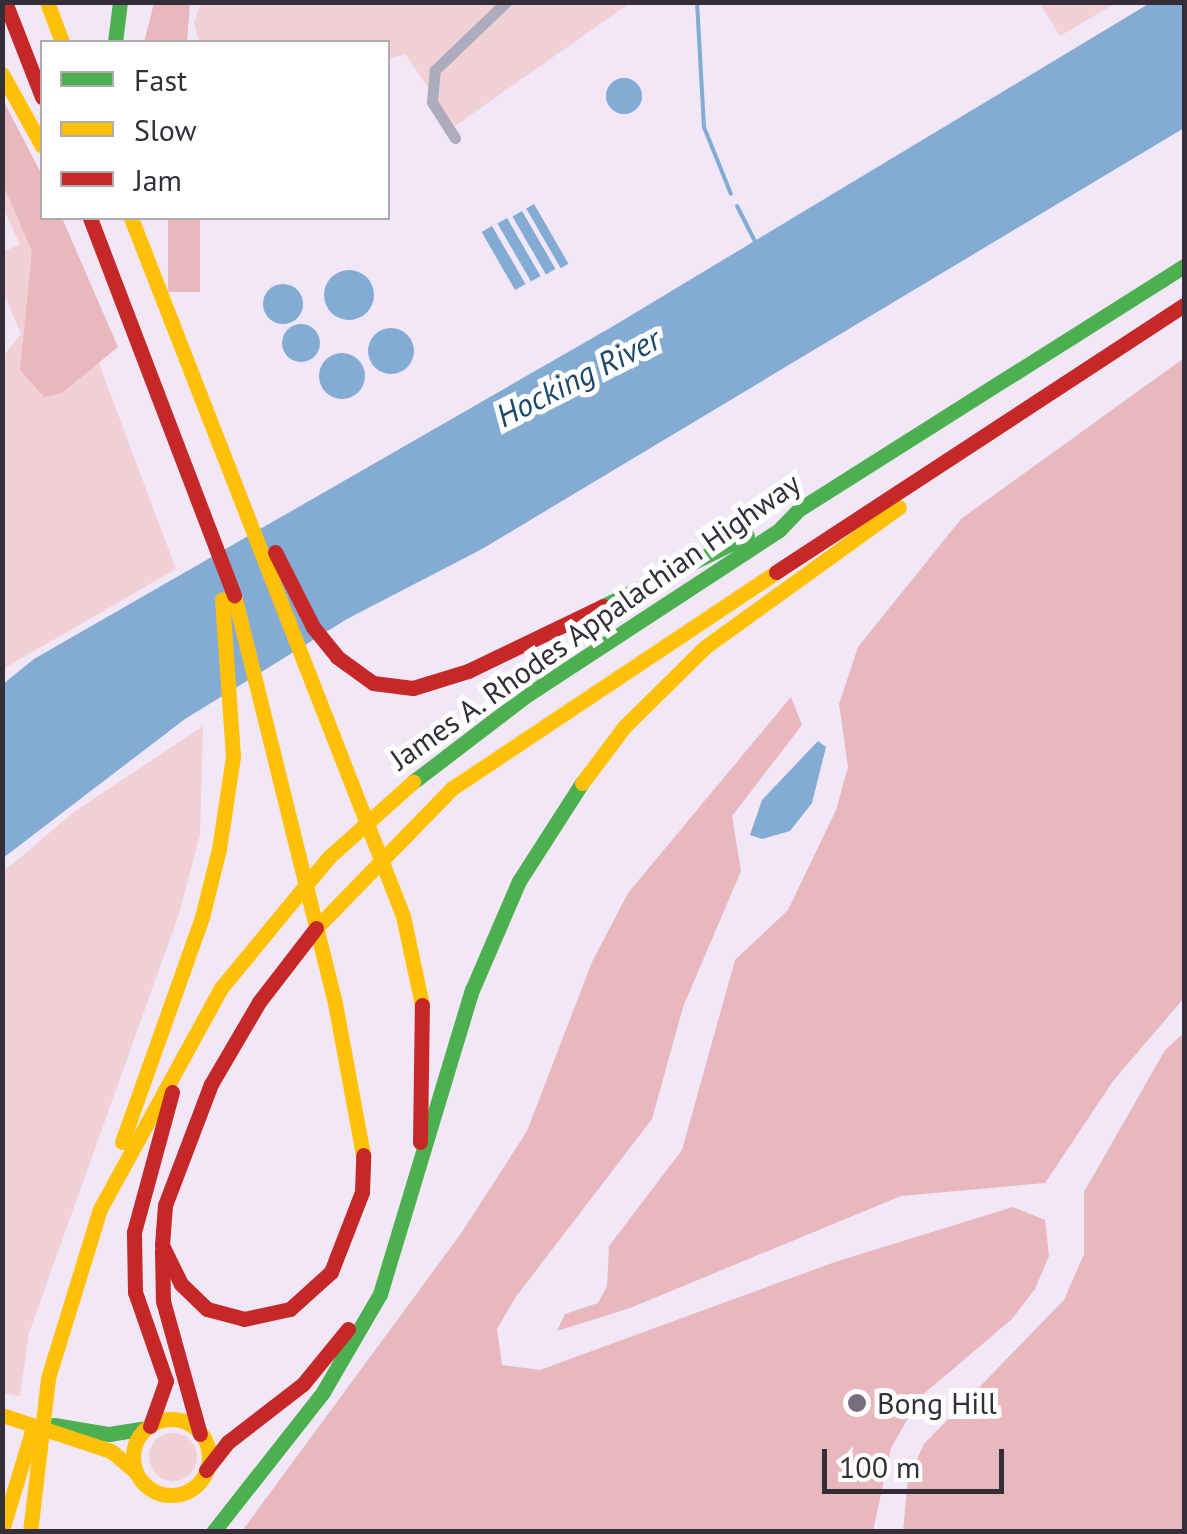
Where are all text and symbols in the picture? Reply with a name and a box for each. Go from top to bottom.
legend [40,40,390,220]
text: Fast [134,60,187,99]
text: Slow [134,110,197,149]
text: Jam [134,160,182,199]
water label: Hocking River [490,319,666,435]
street label: James A. Rhodes Appalachian Highway [381,464,809,778]
place label: Bong Hill [877,1385,997,1421]
marker: Bong Hill [846,1392,868,1414]
scale bar [827,1429,1010,1491]
text: 100 m [839,1447,920,1486]

